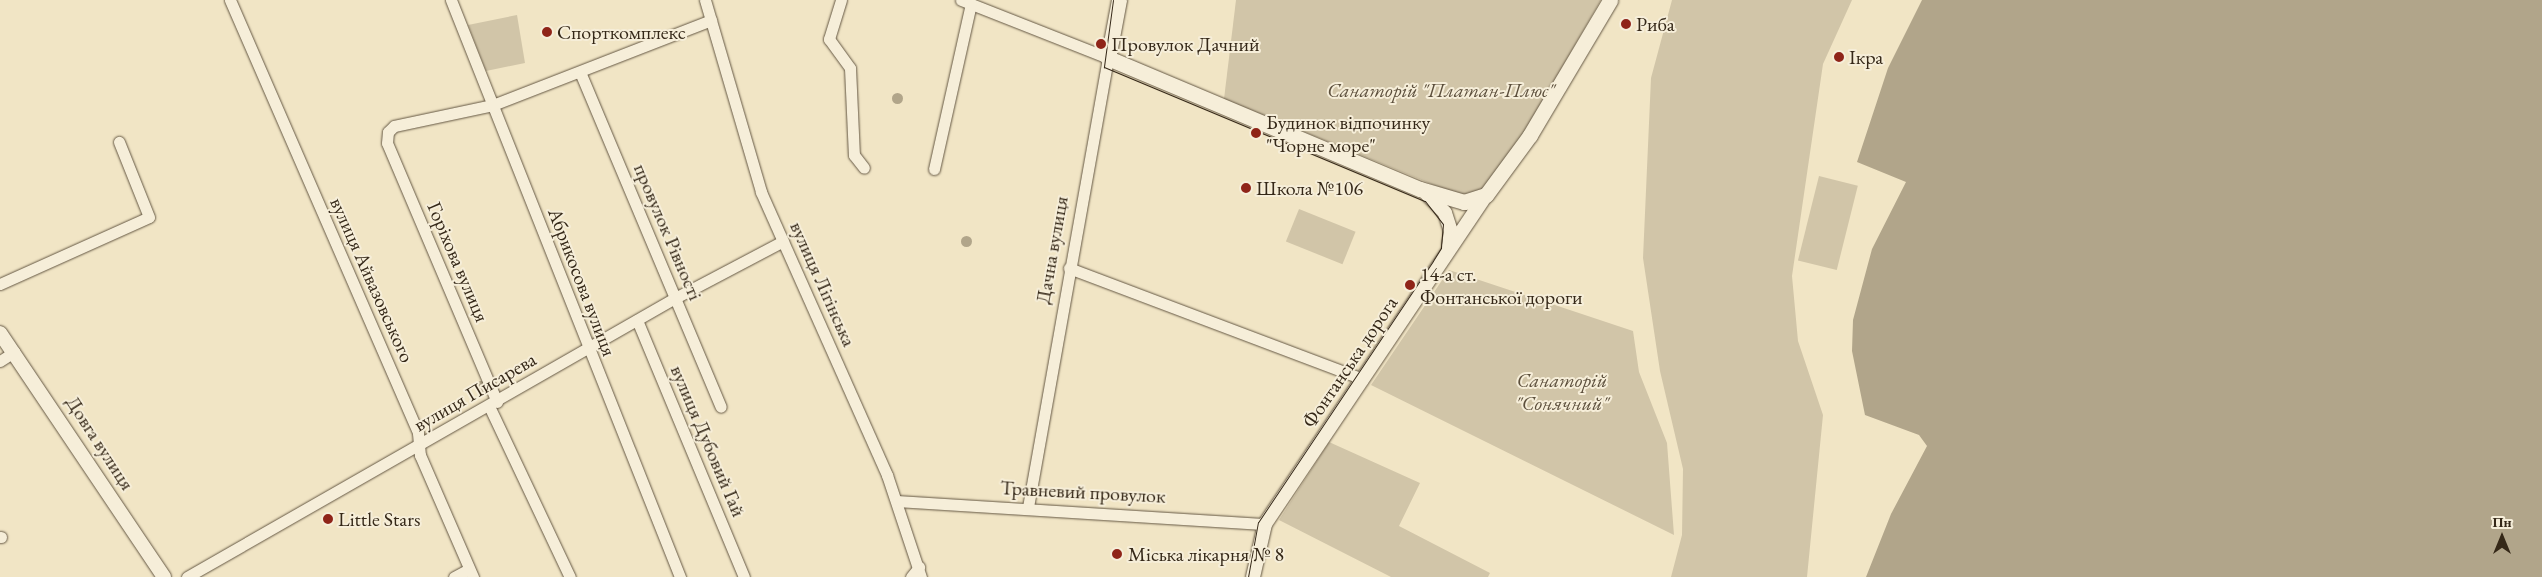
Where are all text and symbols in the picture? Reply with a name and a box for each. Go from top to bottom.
place label: Риба [1636,12,1675,36]
marker: Риба [1620,18,1632,30]
place label: Спорткомплекс [557,20,686,44]
marker: Спорткомплекс [541,26,553,38]
place label: Провулок Дачний [1111,32,1260,56]
marker: Провулок Дачний [1095,38,1107,50]
place label: Ікра [1849,45,1883,69]
marker: Ікра [1833,51,1845,63]
park label: Санаторій "Платан-Плюс" [1327,78,1555,102]
place label: Будинок відпочинку "Чорне море" [1266,110,1430,157]
marker: Будинок відпочинку "Чорне море" [1250,127,1262,139]
street label: провулок Рівності [628,160,708,304]
place label: Школа №106 [1256,176,1363,200]
marker: Школа №106 [1240,182,1252,194]
street label: вулиця Айвазовського [325,194,419,366]
street label: Дачна вулиця [1031,194,1073,306]
street label: Горіхова вулиця [422,198,494,326]
street label: Абрикосова вулиця [543,205,621,359]
street label: вулиця Лігінська [785,218,861,350]
place label: 14-а ст. Фонтанської дороги [1420,262,1583,309]
marker: 14-а ст. Фонтанської дороги [1404,279,1416,291]
street label: Фонтанська дорога [1297,292,1403,432]
street label: вулиця Писарева [409,347,541,437]
street label: вулиця Дубовий Гай [665,362,751,520]
park label: Санаторій "Сонячний" [1515,368,1609,415]
street label: Довга вулиця [61,391,139,495]
street label: Травневий провулок [1000,476,1166,508]
place label: Little Stars [338,507,420,531]
north arrow [2477,512,2527,562]
marker: Little Stars [322,513,334,525]
text: Пн [2492,513,2512,531]
place label: Міська лікарня № 8 [1128,542,1284,566]
marker: Міська лікарня № 8 [1110,547,1124,561]

